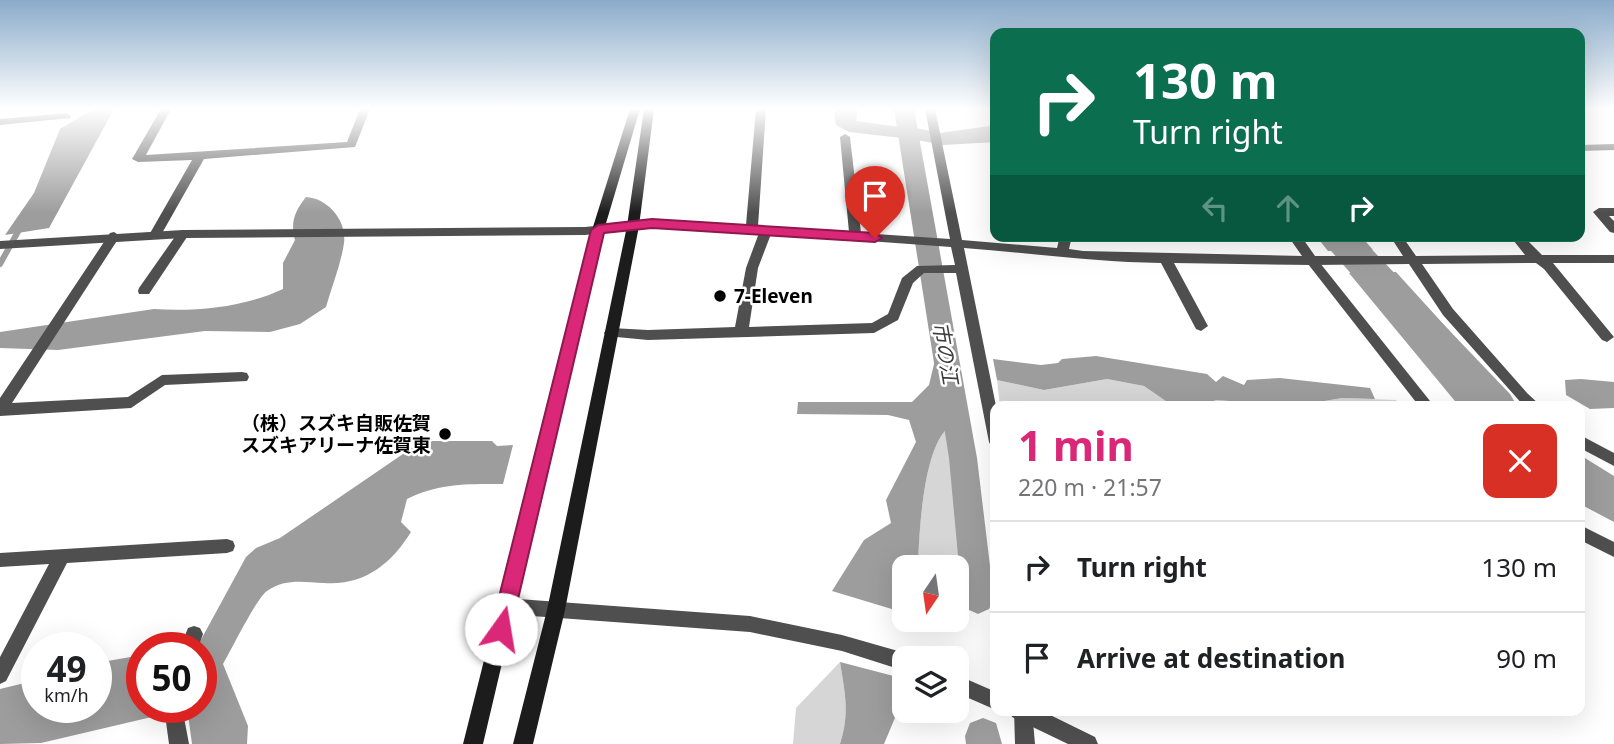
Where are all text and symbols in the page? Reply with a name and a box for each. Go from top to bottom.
text: 130 m [1133,47,1278,113]
icon: right [1018,56,1109,147]
text: Turn right [1133,110,1283,153]
pin [845,166,905,238]
icon: arrive [856,177,894,215]
icon: left [1196,189,1234,227]
icon: ahead [1269,189,1307,227]
icon: right [1342,189,1380,227]
place label: 7-Eleven [734,283,813,309]
marker: 7-Eleven [712,288,728,304]
water label: 市の江 [927,319,966,388]
place label: （株）スズキ自販佐賀 スズキアリーナ佐賀東 [241,410,431,458]
text: 1 min [1018,416,1134,473]
button: close [1483,424,1557,498]
marker: （株）スズキ自販佐賀 スズキアリーナ佐賀東 [437,426,453,442]
text: 220 m · 21:57 [1018,471,1162,503]
icon: right [1018,548,1056,586]
text: Turn right [1077,549,1207,585]
text: 130 m [1481,549,1557,585]
north arrow [892,555,970,632]
map controls [892,555,969,723]
position arrow [464,592,538,666]
speed limit sign: 50 [126,632,217,723]
icon: arrive [1018,639,1056,677]
text: Arrive at destination [1077,640,1346,676]
text: 90 m [1496,640,1557,676]
text: 49 [46,645,87,692]
button: layers [892,646,969,723]
text: km/h [44,683,89,707]

